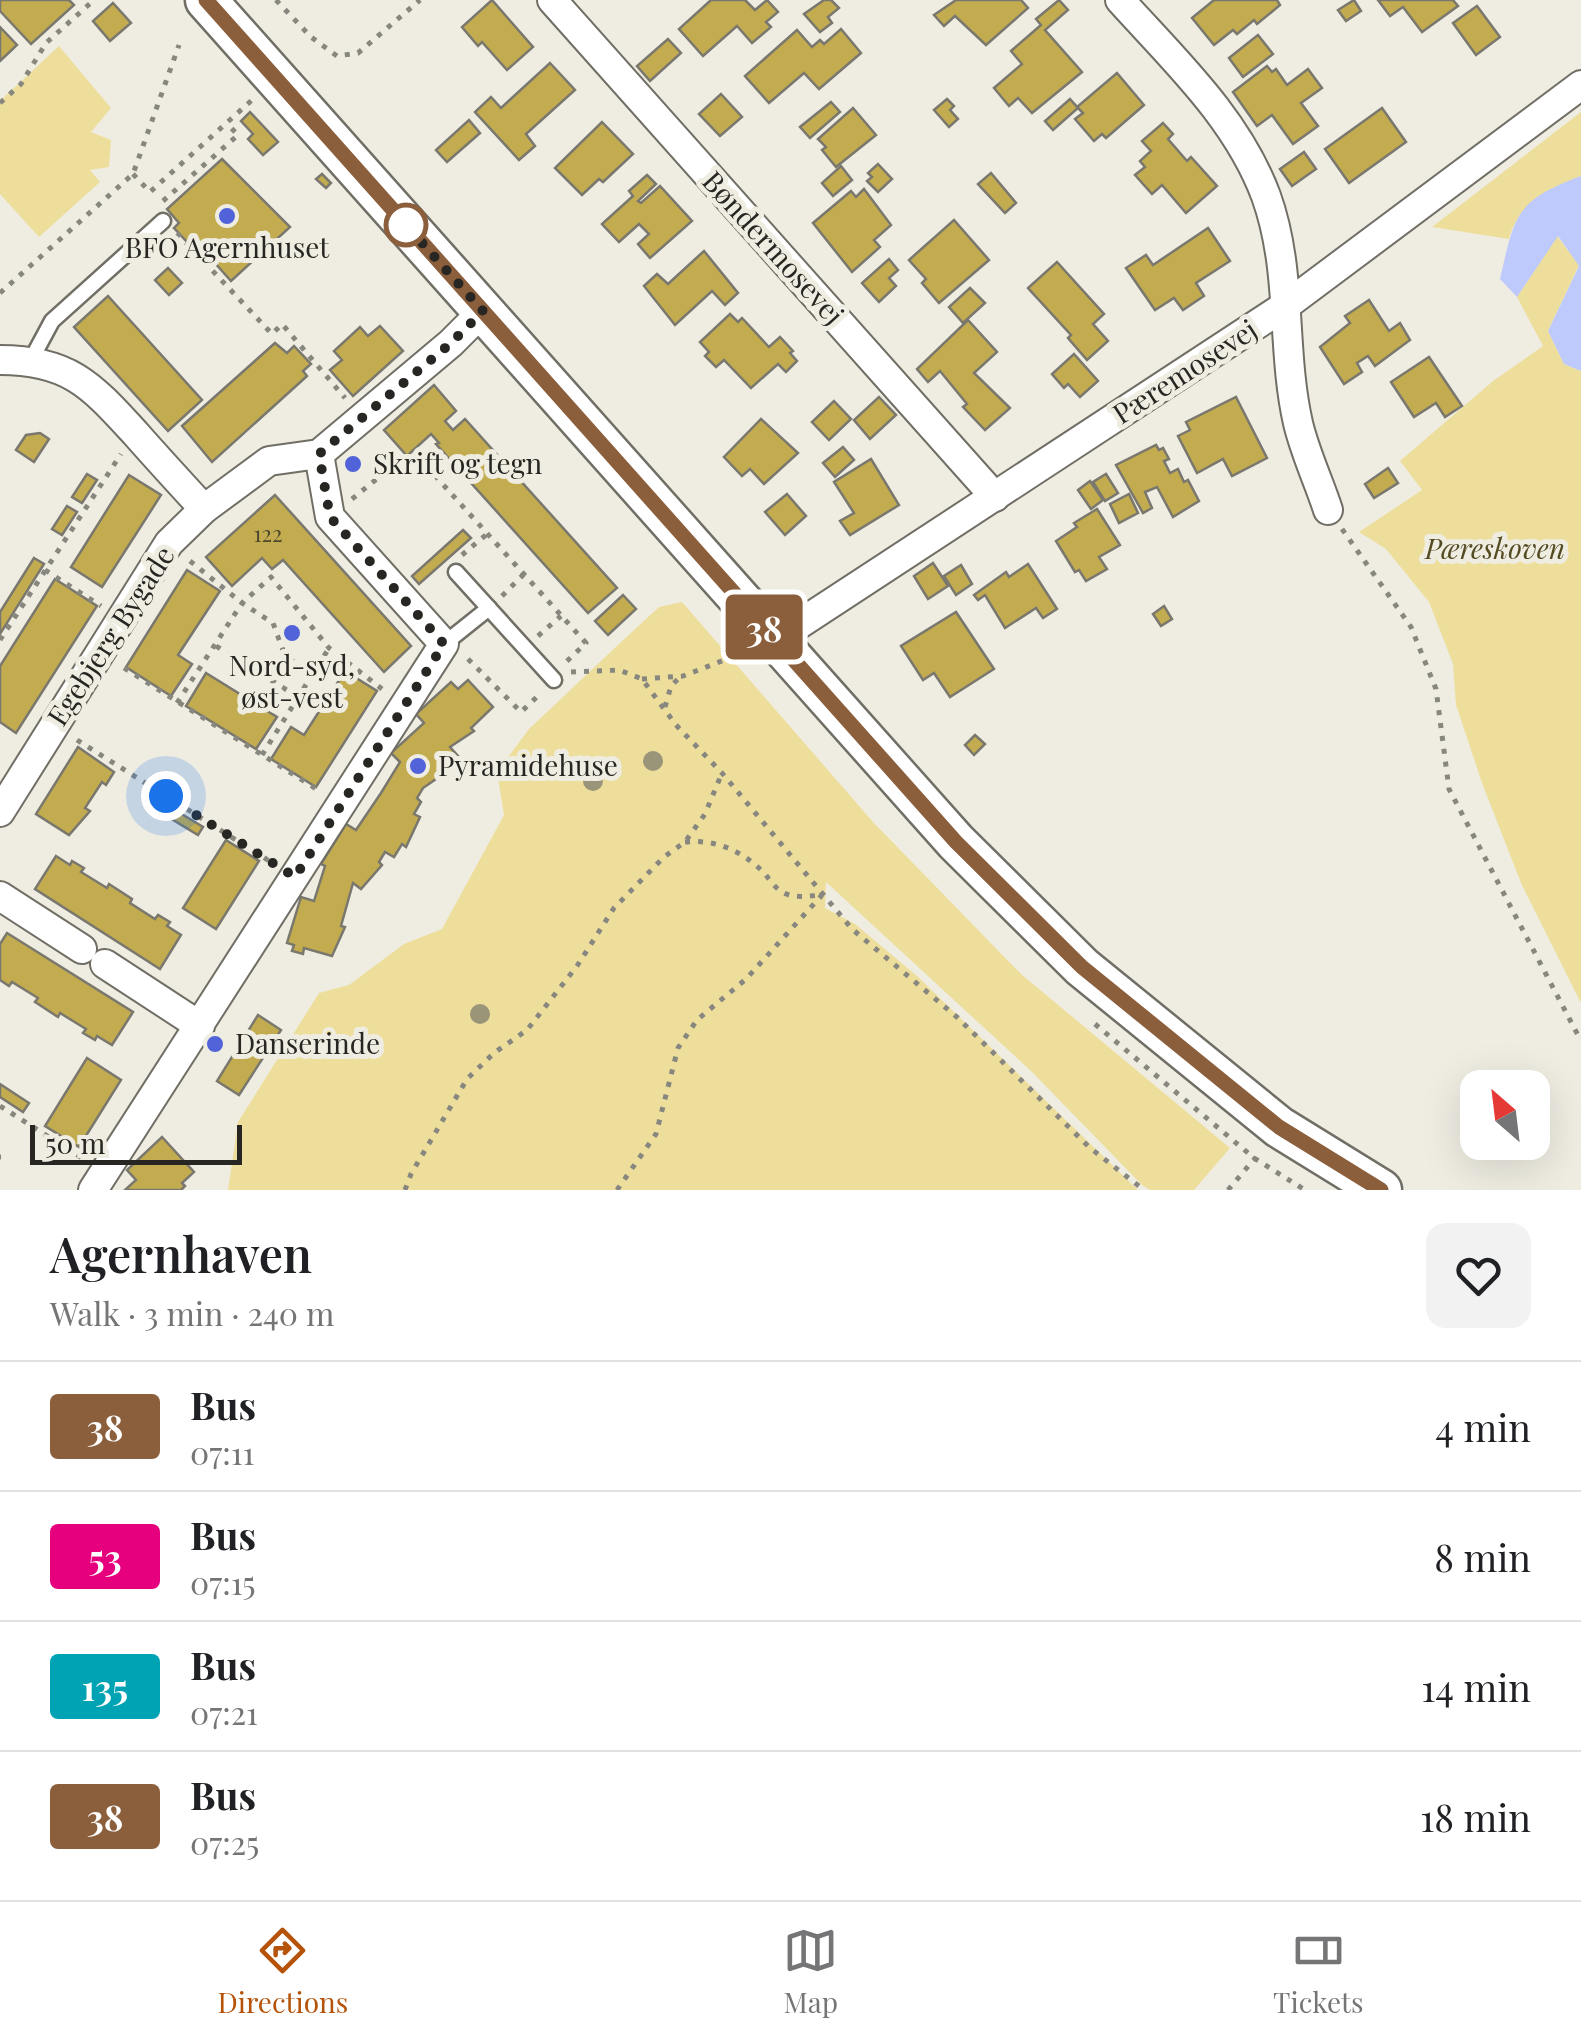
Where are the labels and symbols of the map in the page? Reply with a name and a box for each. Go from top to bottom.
street label: Bøndermosevej [695,162,853,332]
unlabelled marker [385,204,427,246]
marker: BFO Agernhuset [216,205,238,227]
place label: BFO Agernhuset [125,228,330,265]
street label: Pæremosevej [1105,310,1263,431]
place label: Skrift og tegn [373,444,542,481]
marker: Skrift og tegn [342,453,364,475]
house number: 122 [253,518,283,548]
park label: Pæreskoven [1424,529,1565,566]
street label: Egebjerg Bygade [38,538,182,732]
line badge: 38 [719,594,809,660]
marker: Nord-syd, øst-vest [281,622,303,644]
place label: Nord-syd, øst-vest [229,646,355,715]
place label: Pyramidehuse [438,746,618,783]
marker: Pyramidehuse [407,755,429,777]
your location [141,771,191,821]
place label: Danserinde [235,1024,380,1061]
marker: Danserinde [204,1033,226,1055]
north arrow [1460,1070,1550,1160]
scale bar [30,1120,242,1164]

